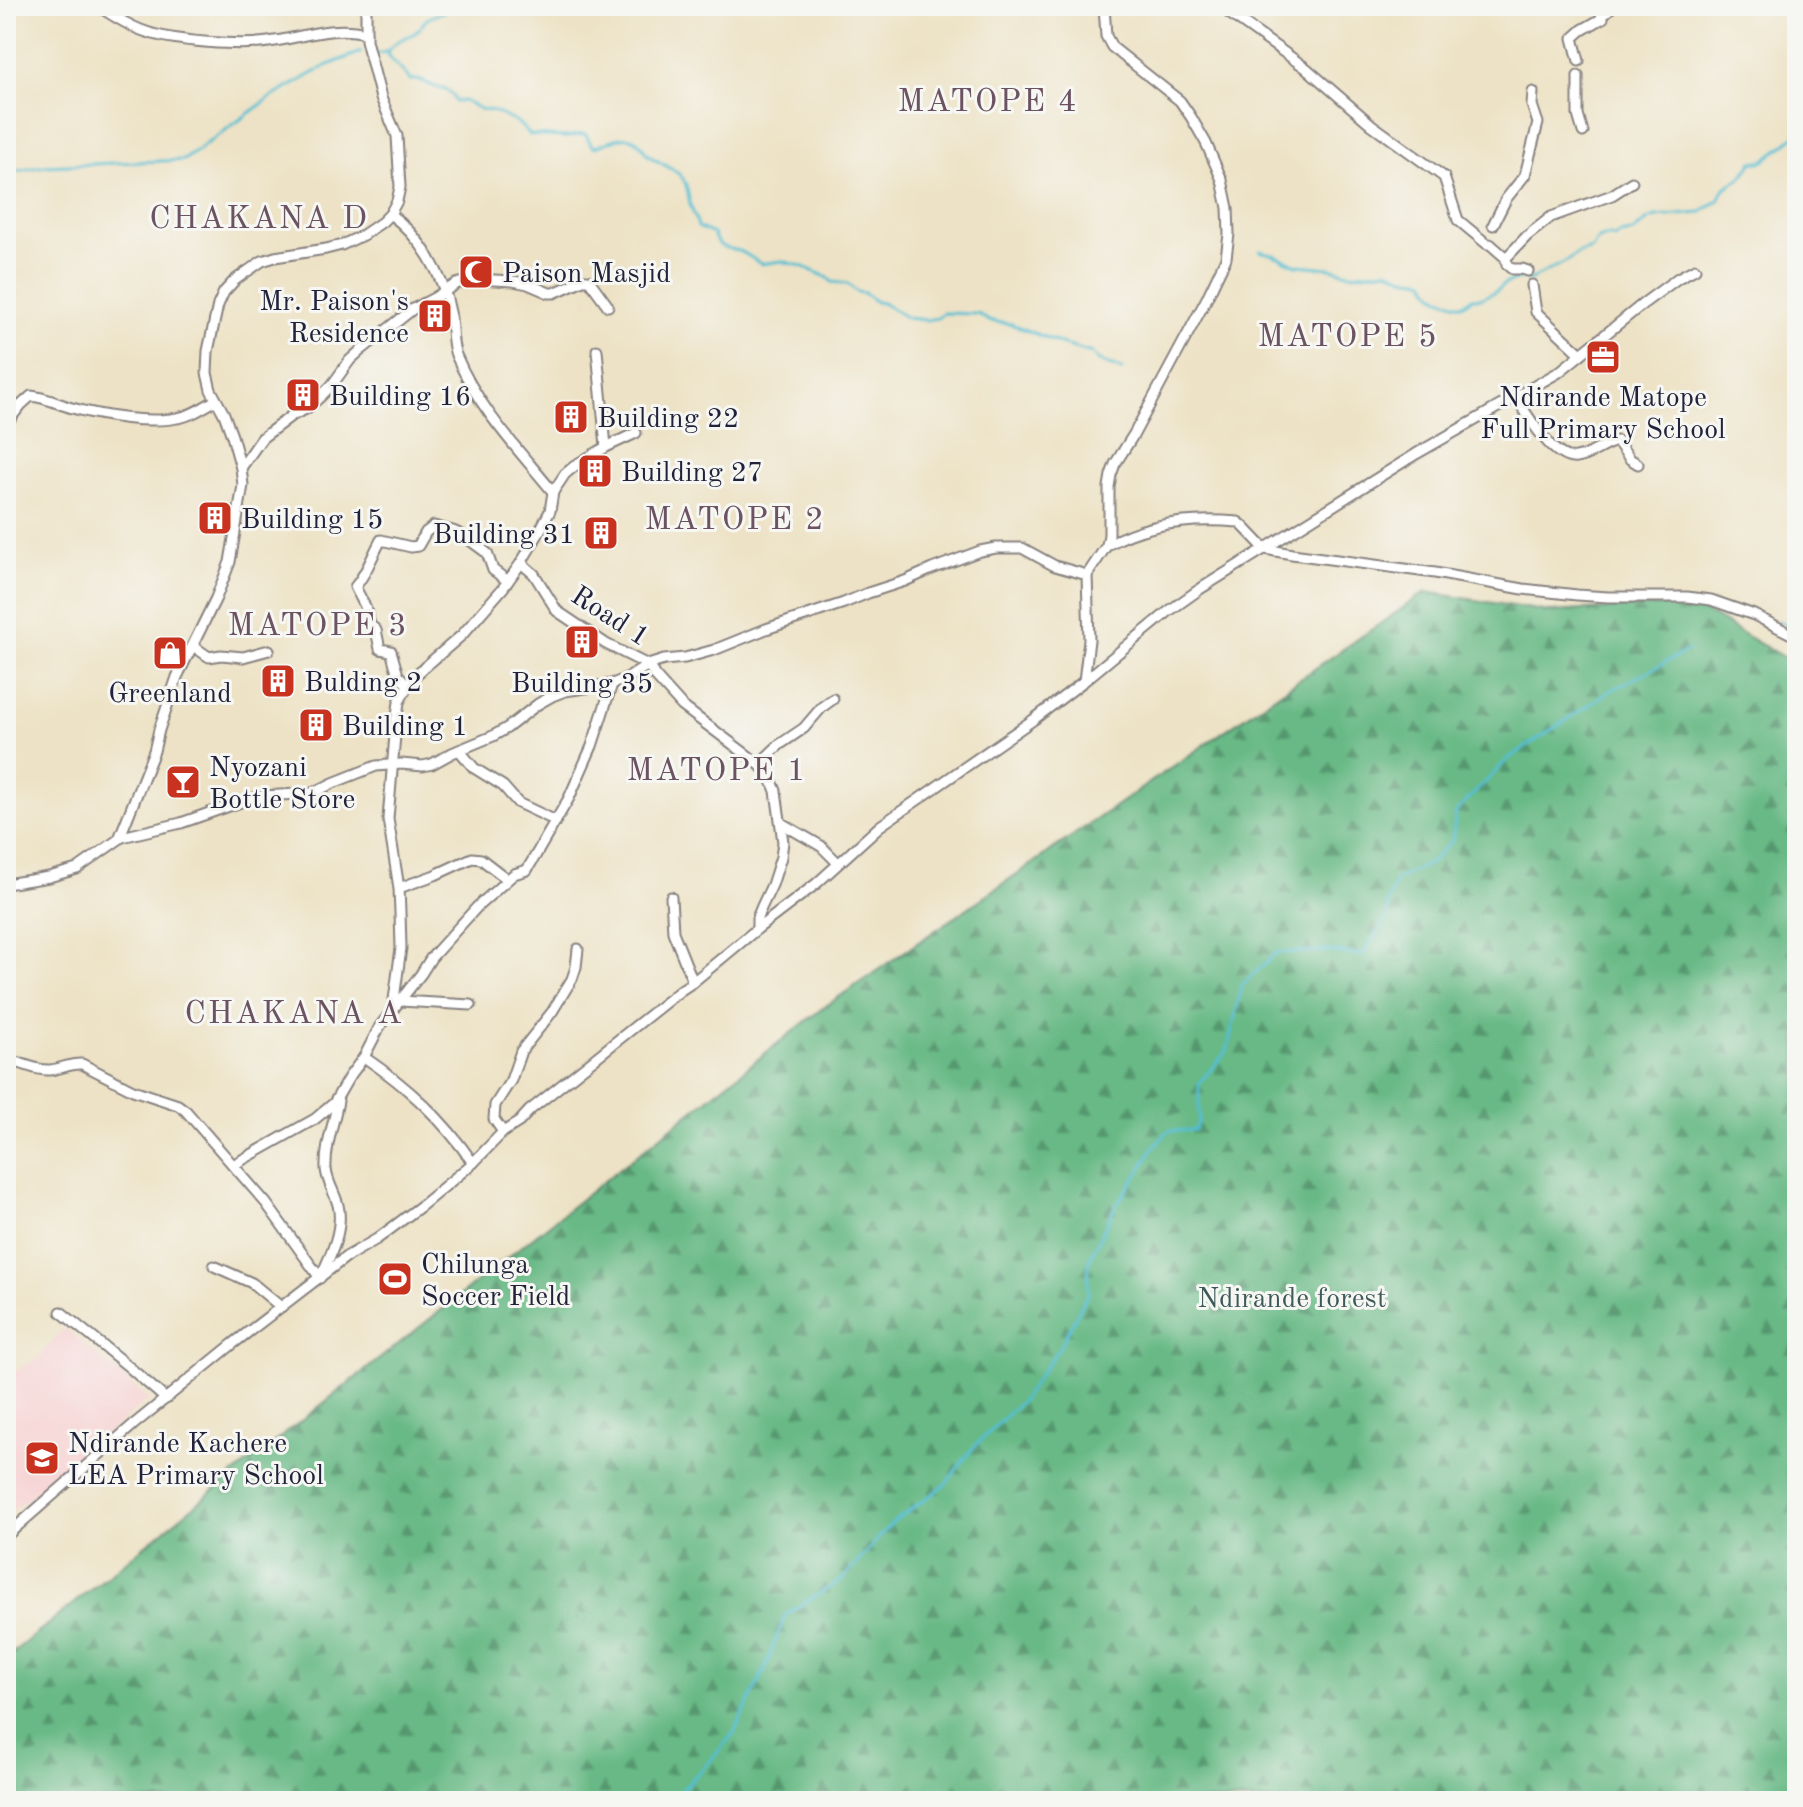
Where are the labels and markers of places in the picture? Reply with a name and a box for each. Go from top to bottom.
mosque icon: Paison Masjid [457,253,495,291]
place label: Paison Masjid [502,261,671,289]
place label: Mr. Paison's Residence [259,289,409,349]
building icon: Mr. Paison's Residence [416,297,454,335]
office icon: Ndirande Matope Full Primary School [1584,338,1622,376]
building icon: Building 16 [284,376,322,414]
place label: Building 16 [329,384,471,412]
place label: Ndirande Matope Full Primary School [1480,385,1726,445]
building icon: Building 22 [552,398,590,436]
place label: Building 22 [597,406,739,434]
building icon: Building 27 [576,452,614,490]
place label: Building 27 [621,460,763,488]
building icon: Building 15 [196,499,234,537]
place label: Building 15 [241,507,383,535]
building icon: Building 31 [582,514,620,552]
place label: Building 31 [433,522,575,550]
building icon: Building 35 [563,623,601,661]
shop icon: Greenland [151,634,189,672]
building icon: Bulding 2 [259,662,297,700]
place label: Bulding 2 [304,670,422,698]
place label: Building 35 [511,671,653,699]
place label: Greenland [108,681,232,709]
building icon: Building 1 [297,706,335,744]
place label: Building 1 [342,714,468,742]
place label: Nyozani Bottle Store [209,755,356,815]
bar icon: Nyozani Bottle Store [164,763,202,801]
place label: Chilunga Soccer Field [421,1252,570,1312]
sports icon: Chilunga Soccer Field [376,1260,414,1298]
place label: Ndirande Kachere LEA Primary School [68,1431,324,1491]
school or university icon: Ndirande Kachere LEA Primary School [23,1439,61,1477]

